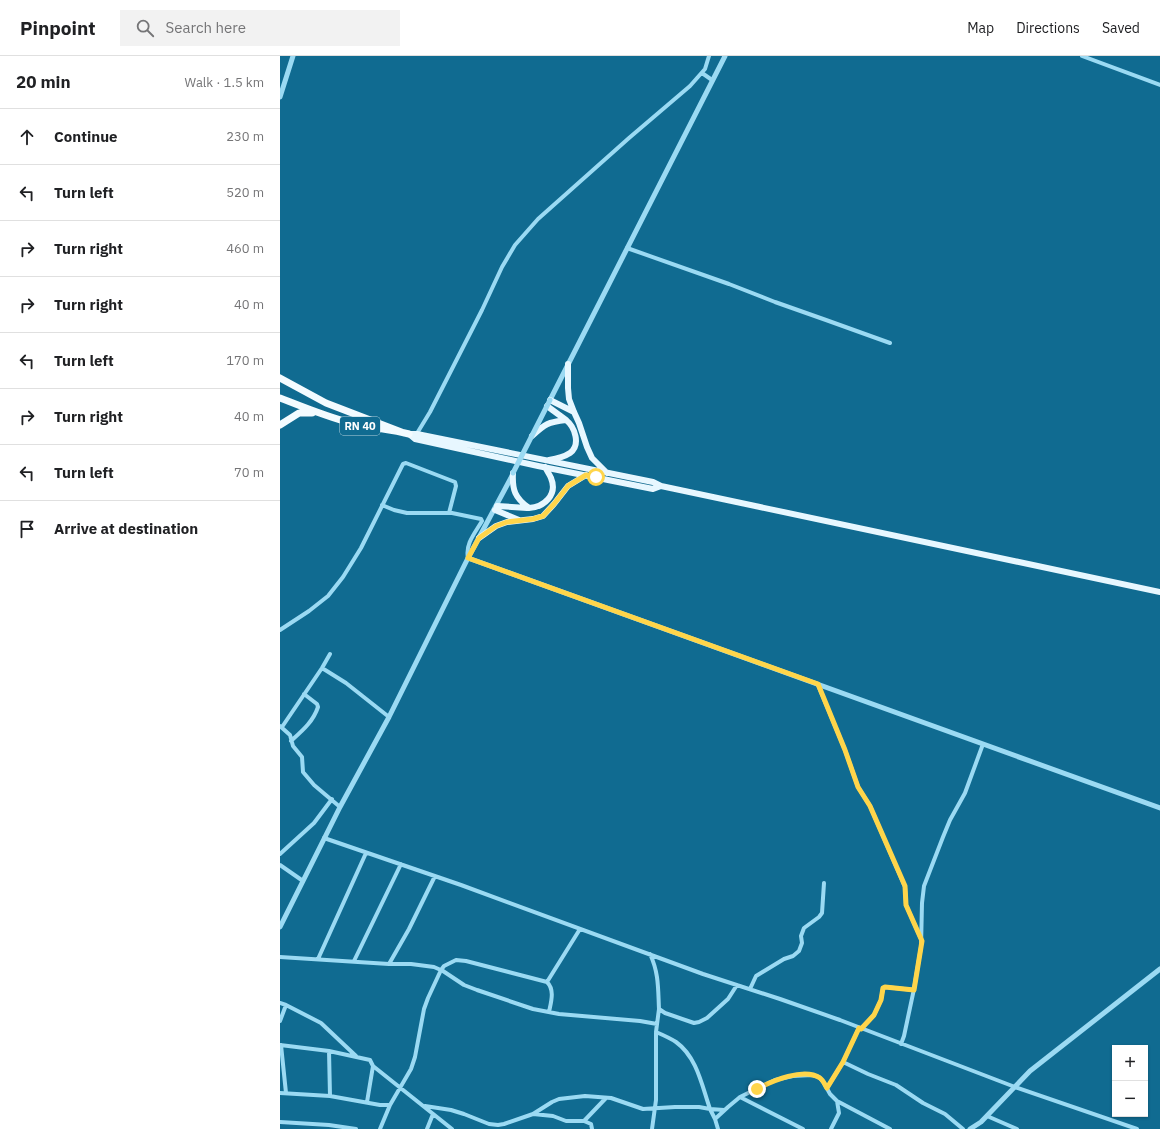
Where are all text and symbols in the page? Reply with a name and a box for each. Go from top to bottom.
search box [120,10,400,46]
text: Pinpoint [20,16,96,40]
icon: search [134,17,156,39]
text: Search here [166,18,246,37]
text: Map [967,19,994,37]
text: Directions [1016,19,1080,37]
text: Saved [1102,19,1140,37]
text: 20 min [16,71,71,93]
text: Walk · 1.5 km [184,74,264,91]
icon: ahead [16,126,38,148]
text: Continue [54,127,118,146]
text: 230 m [226,128,264,145]
icon: left [16,182,38,204]
text: Turn left [54,183,114,202]
text: 520 m [226,184,264,201]
icon: right [16,238,38,260]
text: Turn right [54,239,123,258]
text: 460 m [226,240,264,257]
icon: right [16,294,38,316]
text: Turn right [54,295,123,314]
text: 40 m [234,296,264,313]
icon: left [16,350,38,372]
text: Turn left [54,351,114,370]
text: 170 m [226,352,264,369]
icon: right [16,406,38,428]
text: Turn right [54,407,123,426]
text: 40 m [234,408,264,425]
road number: RN 40 [340,417,380,435]
icon: left [16,462,38,484]
text: Turn left [54,463,114,482]
text: 70 m [234,464,264,481]
route start [587,468,605,486]
icon: arrive [16,518,38,540]
text: Arrive at destination [54,519,198,538]
map controls [1112,1045,1148,1117]
button: + [1112,1045,1148,1081]
route end [748,1080,766,1098]
button: − [1112,1081,1148,1117]

